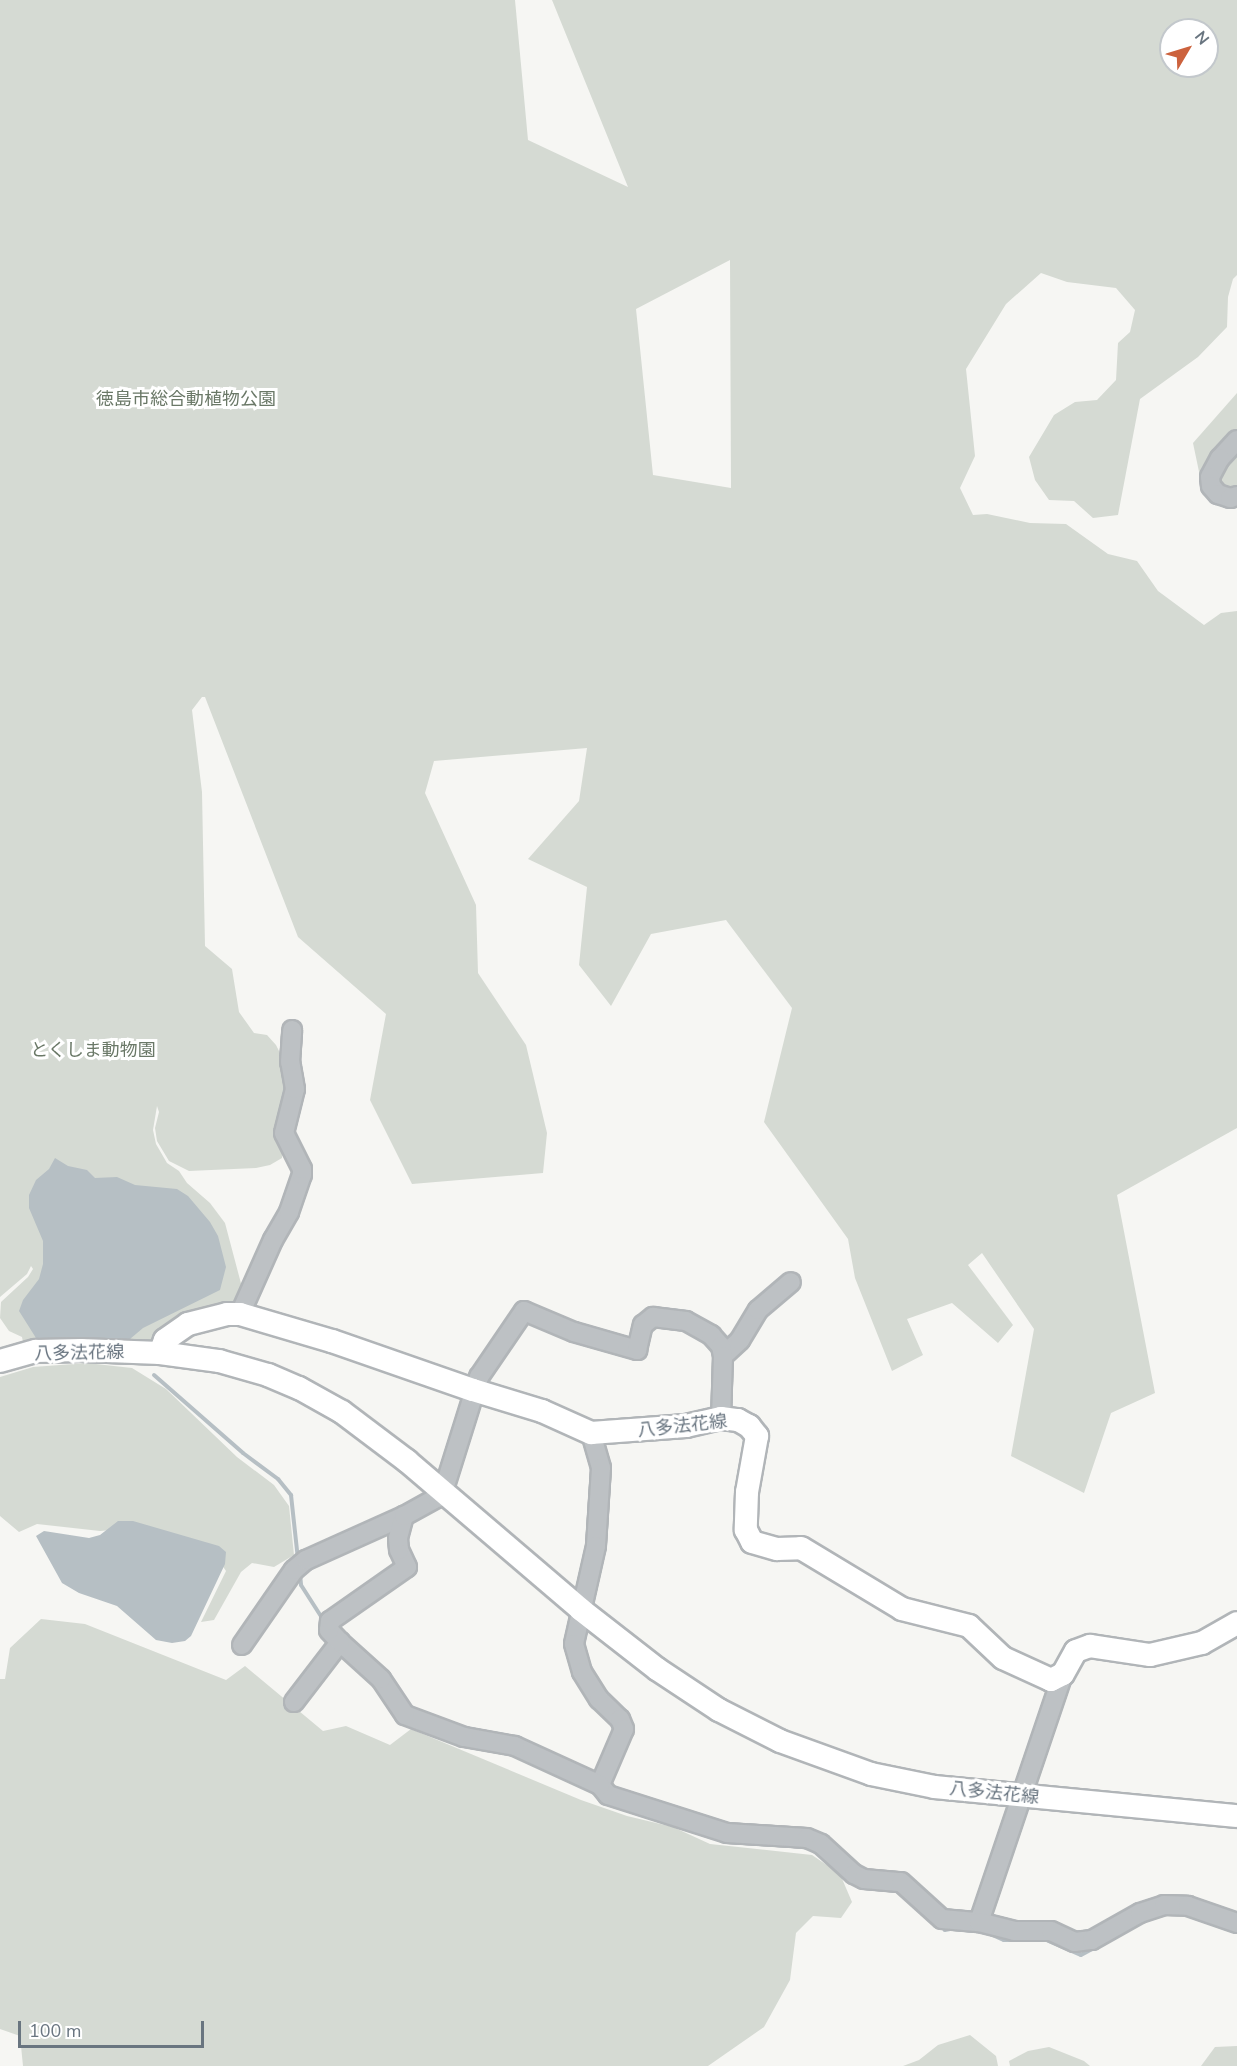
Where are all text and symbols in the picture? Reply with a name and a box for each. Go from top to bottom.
north arrow [1159,18,1219,78]
text: N [1189,27,1214,50]
park label: 徳島市総合動植物公園 [96,388,276,410]
park label: とくしま動物園 [30,1039,156,1061]
street label: 八多法花線 [34,1341,124,1365]
street label: 八多法花線 [636,1411,728,1441]
street label: 八多法花線 [948,1778,1040,1808]
scale bar [21,2009,207,2047]
text: 100 m [29,2019,81,2043]

